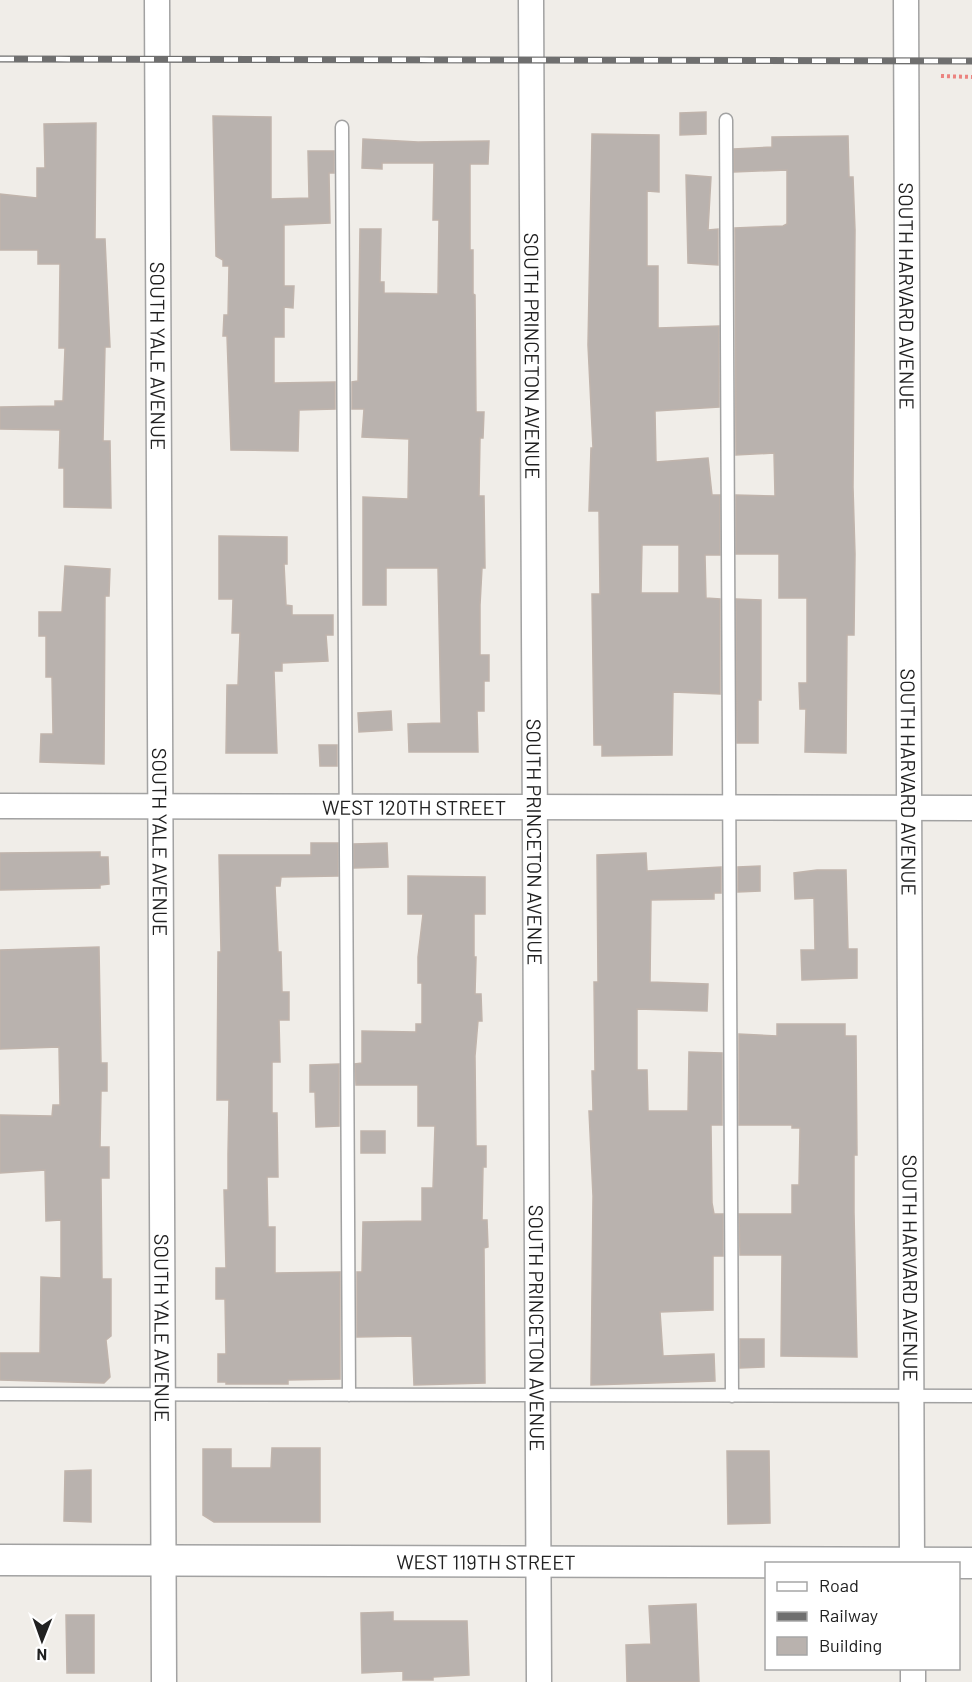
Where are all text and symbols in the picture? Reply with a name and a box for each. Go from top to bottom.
street label: SOUTH HARVARD AVENUE [895,182,920,410]
street label: SOUTH PRINCETON AVENUE [520,233,545,479]
street label: SOUTH YALE AVENUE [146,262,171,450]
street label: SOUTH HARVARD AVENUE [897,668,921,896]
street label: SOUTH PRINCETON AVENUE [522,719,548,965]
street label: SOUTH YALE AVENUE [148,748,173,936]
street label: WEST 120TH STREET [322,795,506,819]
street label: SOUTH HARVARD AVENUE [898,1154,923,1382]
street label: SOUTH PRINCETON AVENUE [525,1205,550,1451]
street label: SOUTH YALE AVENUE [150,1234,175,1422]
street label: WEST 119TH STREET [396,1549,576,1574]
legend [765,1562,960,1670]
text: Road [819,1574,859,1596]
text: Railway [819,1604,878,1626]
north arrow [12,1610,72,1670]
text: Building [819,1634,882,1656]
text: N [36,1646,47,1665]

